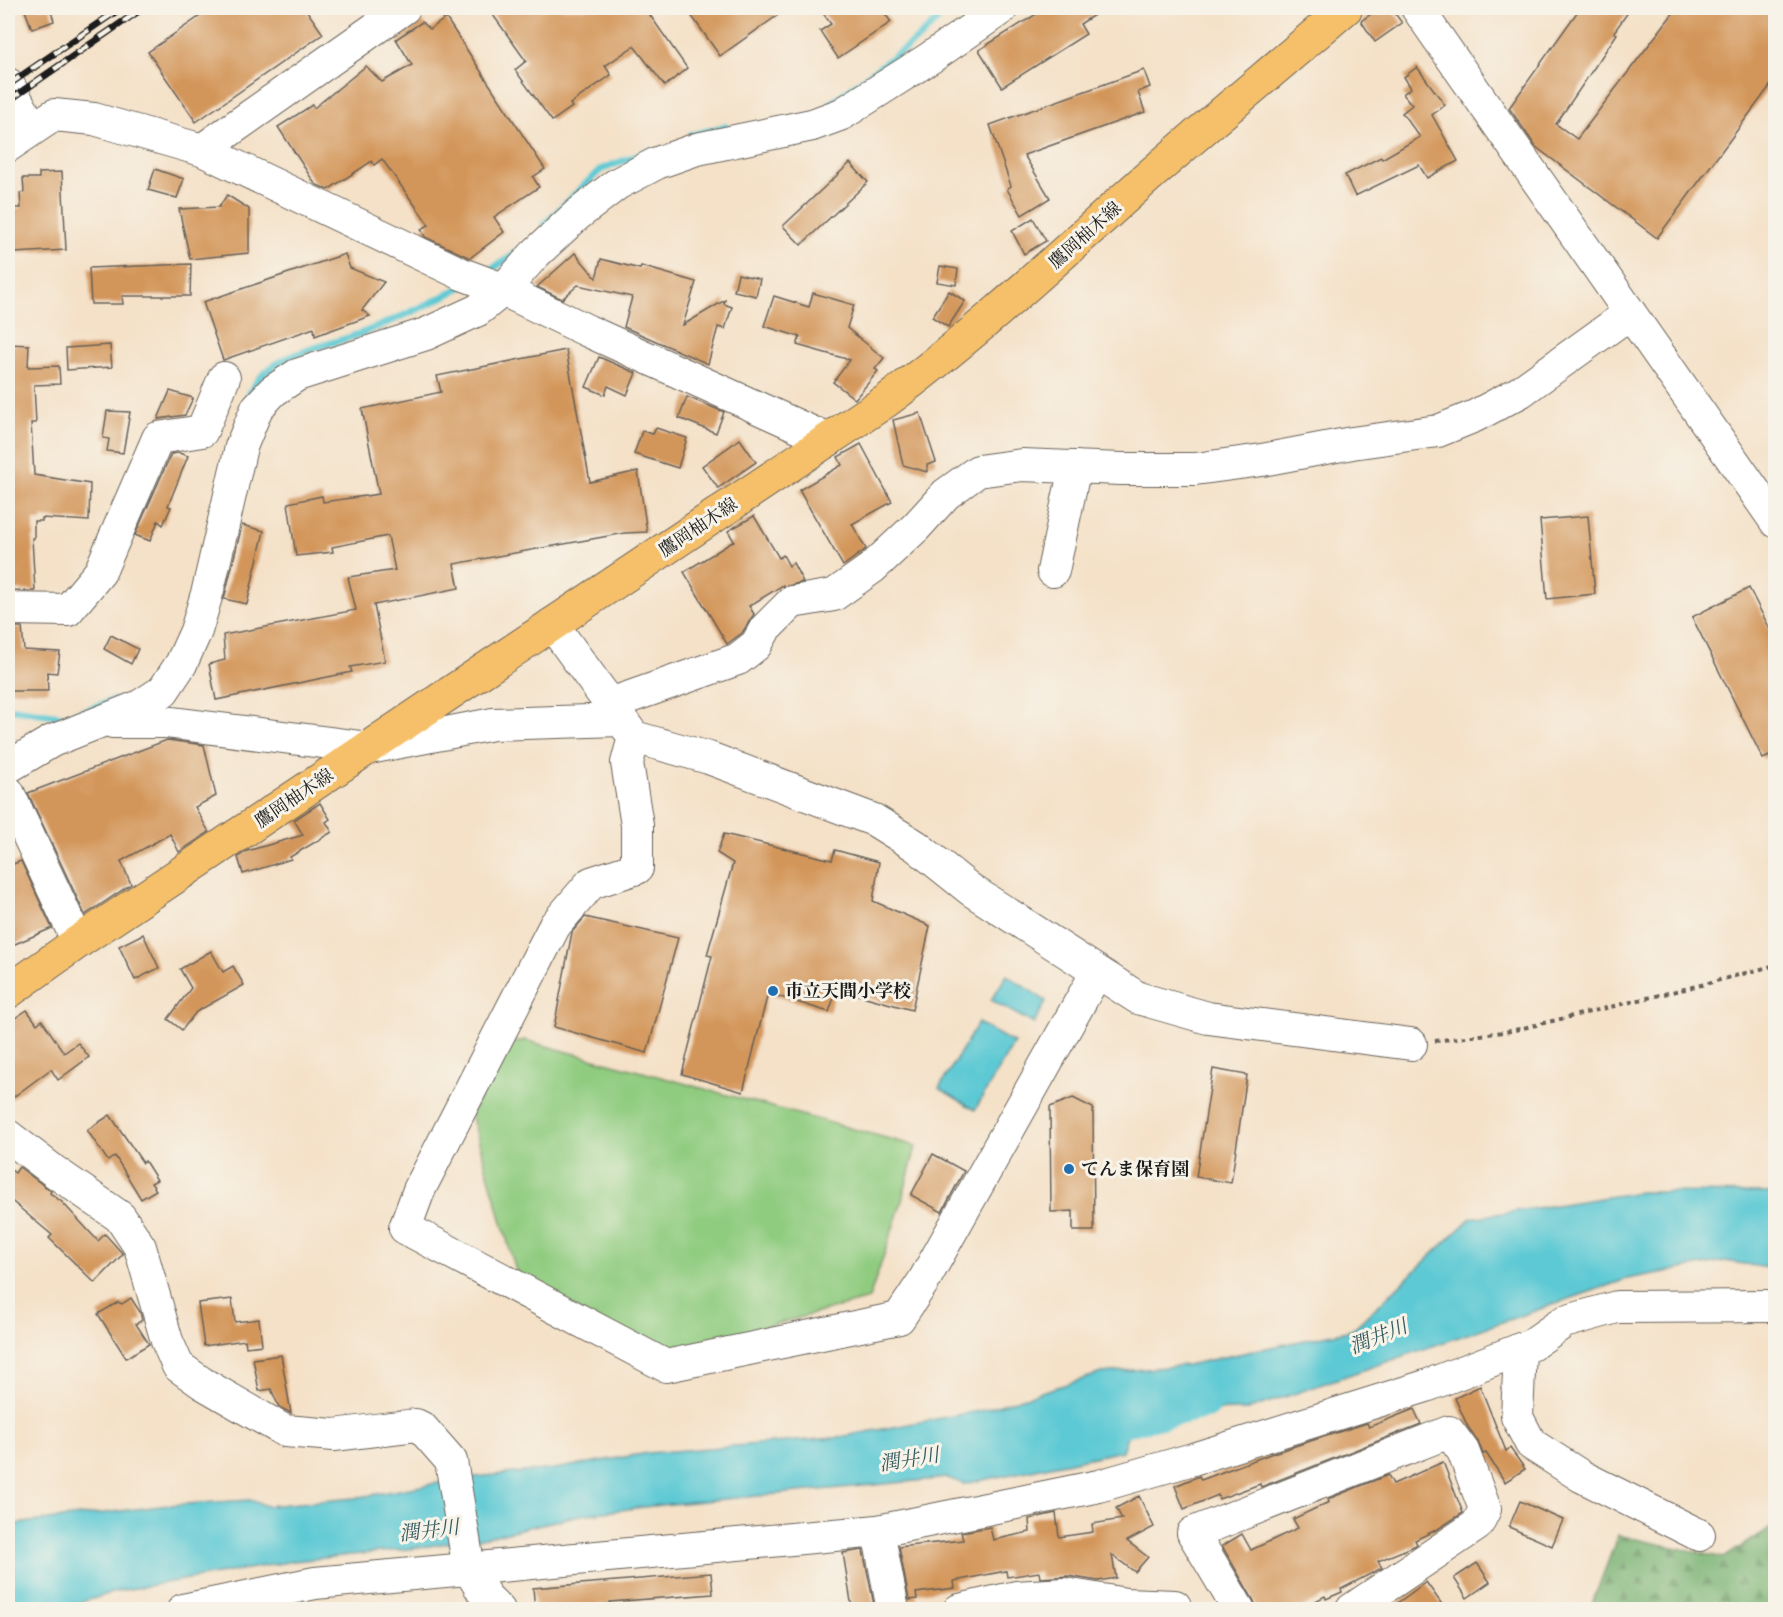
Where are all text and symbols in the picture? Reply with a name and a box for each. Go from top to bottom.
street label: 鷹岡柚木線 [1044,197,1128,276]
street label: 鷹岡柚木線 [655,493,743,564]
street label: 鷹岡柚木線 [251,764,339,835]
place label: 市立天間小学校 [785,980,911,1005]
marker: 市立天間小学校 [766,984,780,998]
place label: てんま保育園 [1081,1158,1189,1183]
marker: てんま保育園 [1062,1162,1076,1176]
water label: 潤井川 [1346,1313,1414,1362]
water label: 潤井川 [877,1442,943,1479]
water label: 潤井川 [398,1514,463,1550]

